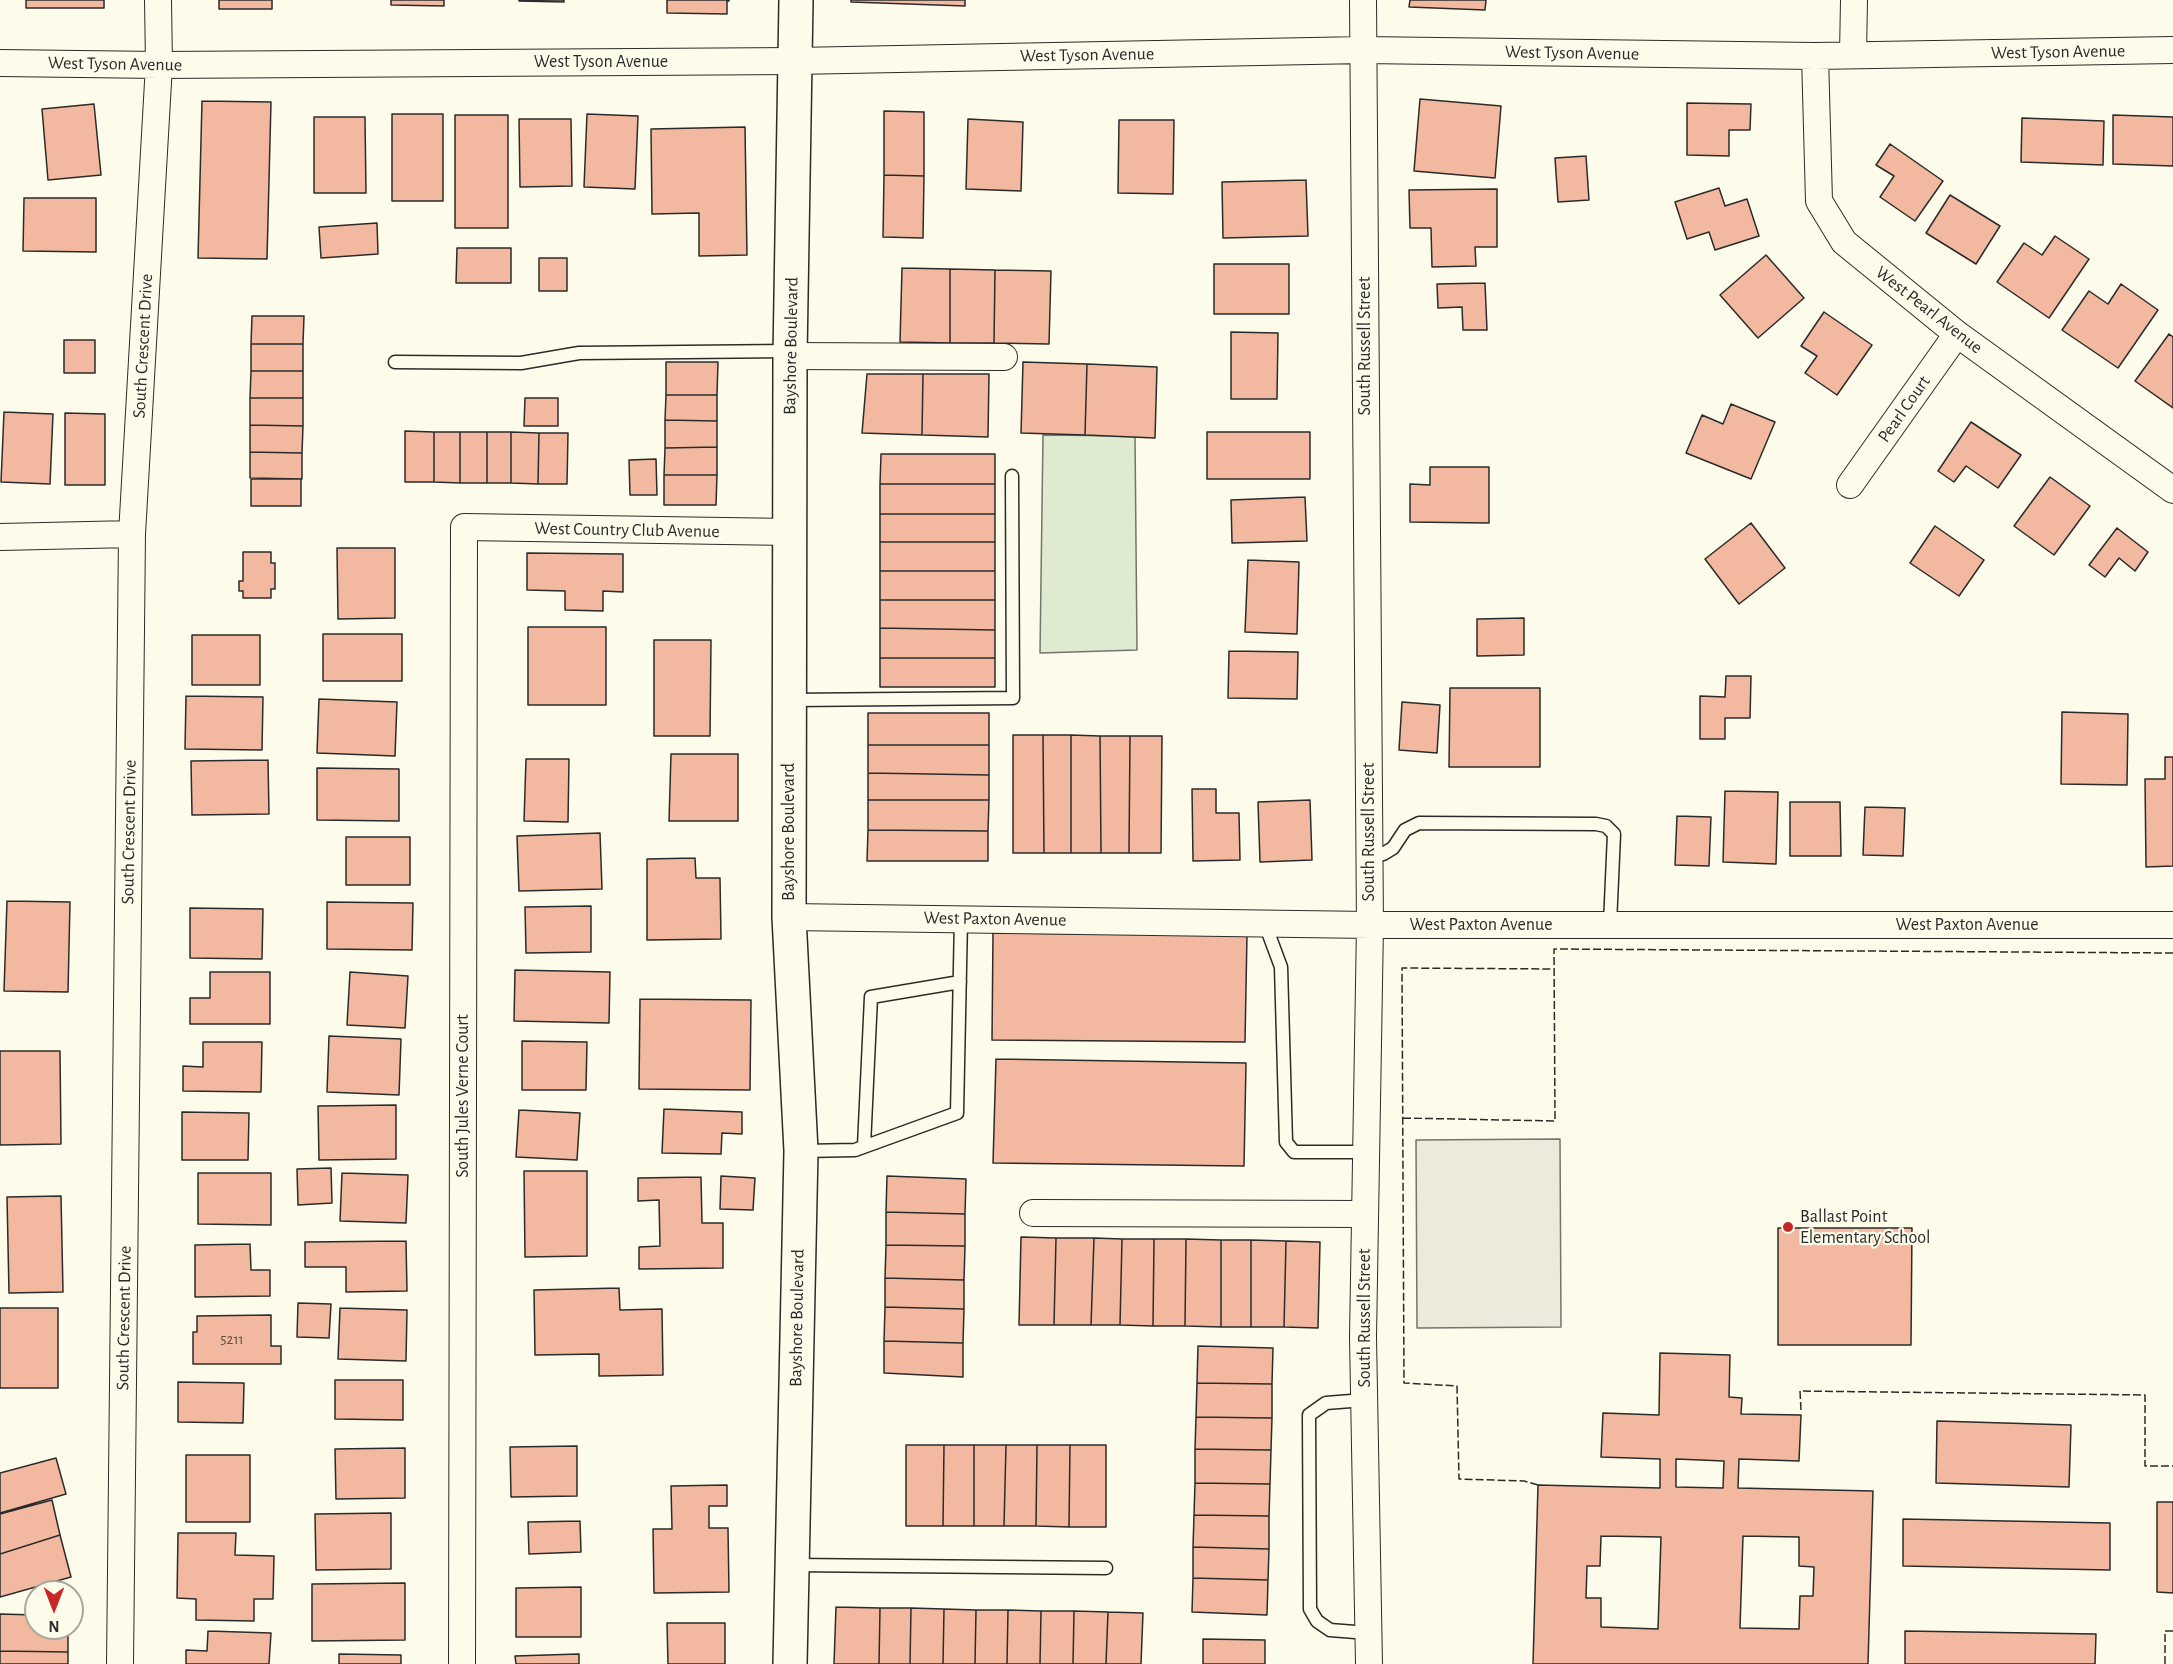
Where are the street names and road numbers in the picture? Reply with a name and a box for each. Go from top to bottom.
street label: West Tyson Avenue [1991,40,2125,64]
street label: West Tyson Avenue [1505,41,1639,65]
street label: West Tyson Avenue [1020,43,1154,67]
street label: West Tyson Avenue [534,51,668,73]
street label: West Tyson Avenue [48,52,182,76]
street label: West Pearl Avenue [1871,262,1987,358]
street label: South Crescent Drive [128,273,158,419]
street label: Bayshore Boulevard [779,277,803,415]
street label: South Russell Street [1354,277,1376,415]
street label: Pearl Court [1873,371,1935,447]
street label: West Country Club Avenue [534,518,720,542]
street label: South Crescent Drive [117,759,141,905]
street label: Bayshore Boulevard [778,763,800,901]
street label: South Russell Street [1358,763,1380,901]
street label: West Paxton Avenue [923,907,1067,931]
street label: West Paxton Avenue [1410,914,1552,936]
street label: West Paxton Avenue [1896,914,2038,936]
street label: South Jules Verne Court [452,1014,474,1178]
street label: South Crescent Drive [112,1245,136,1391]
street label: Bayshore Boulevard [785,1249,809,1387]
street label: South Russell Street [1354,1249,1376,1387]

